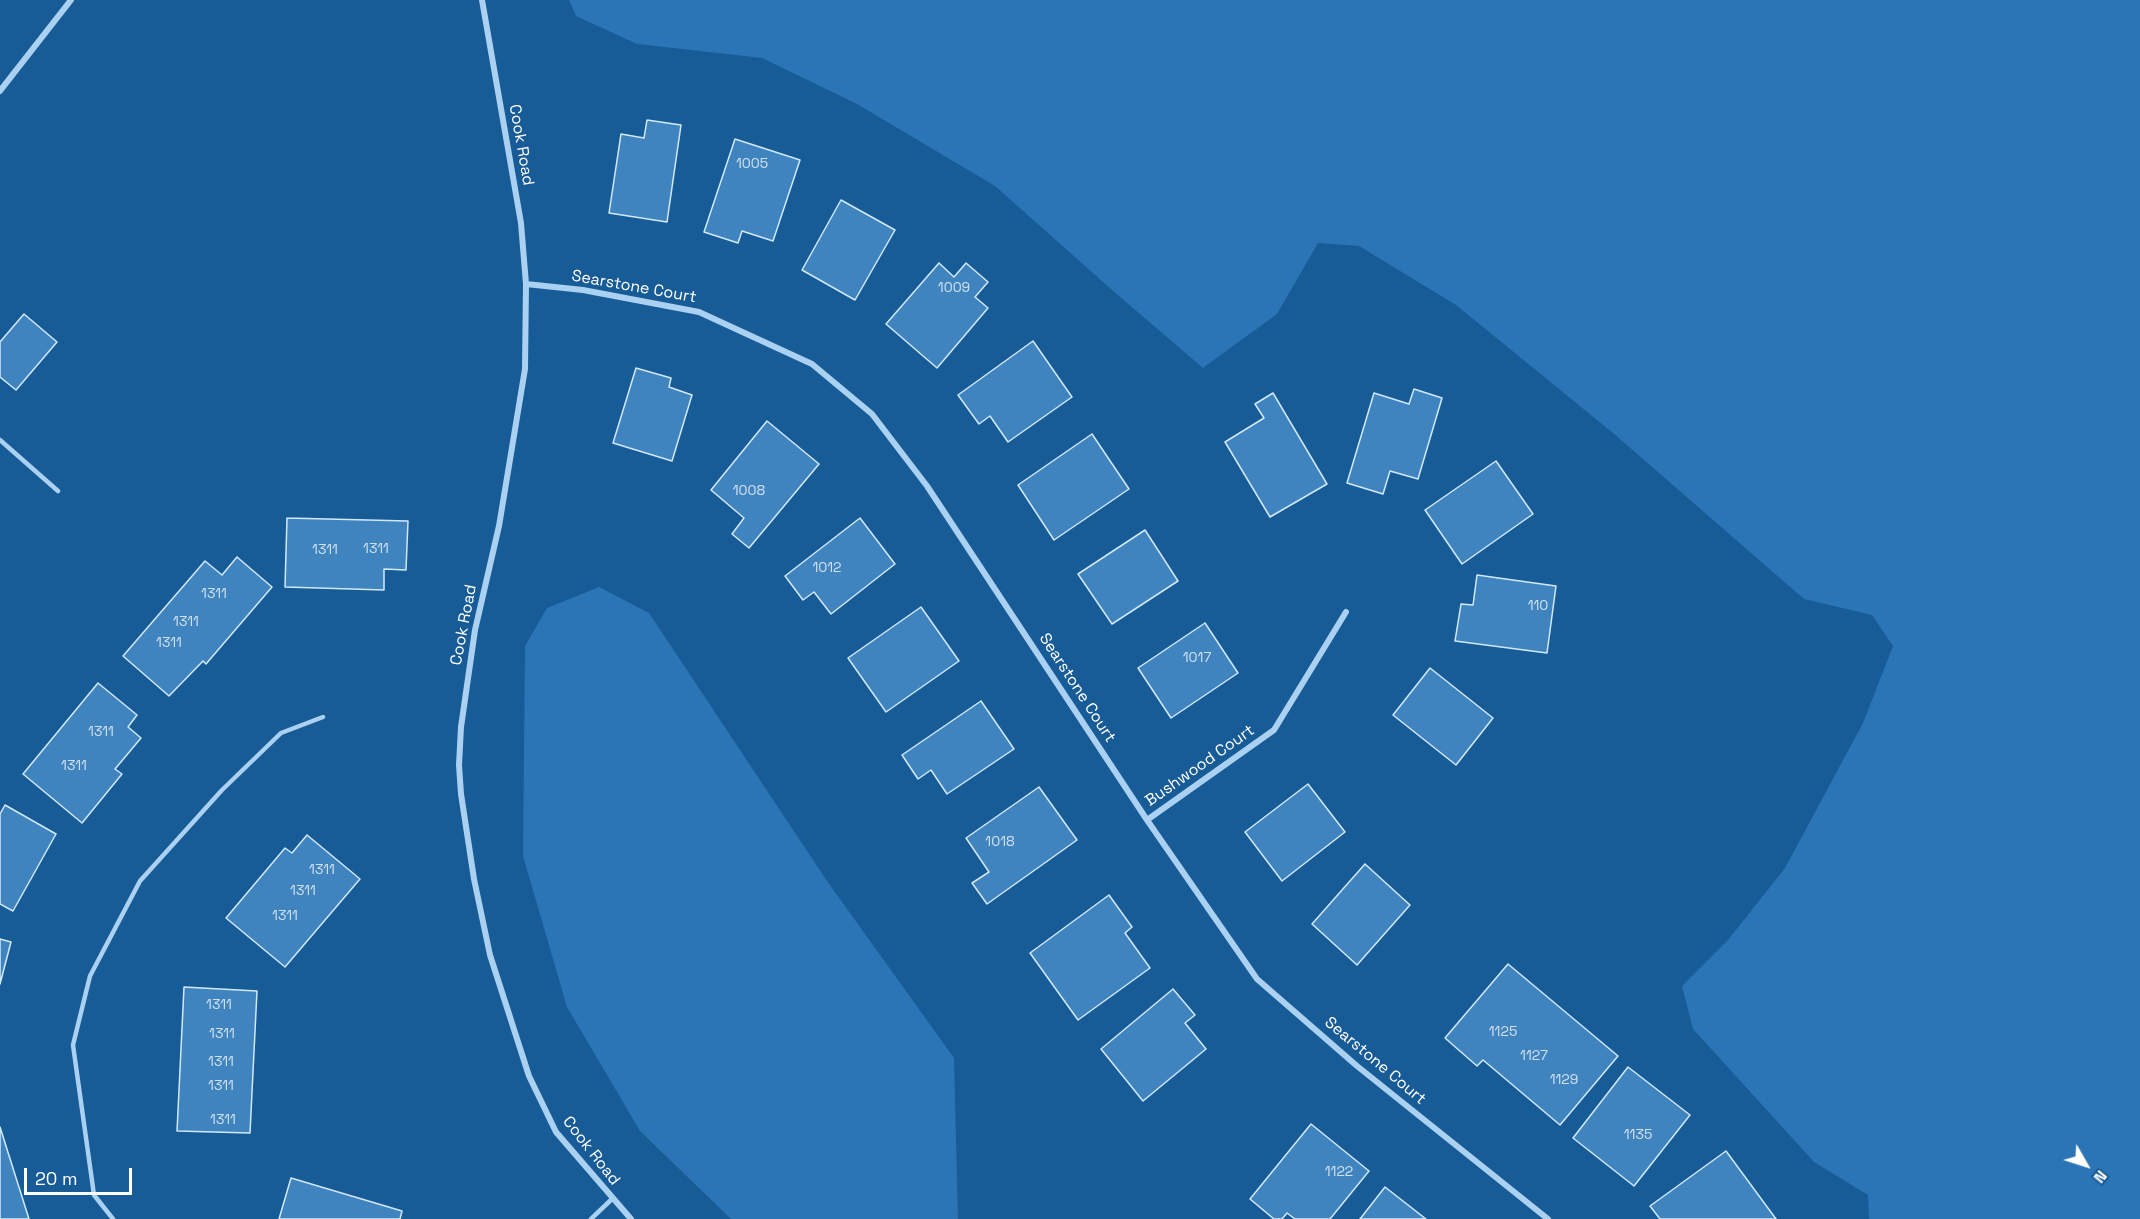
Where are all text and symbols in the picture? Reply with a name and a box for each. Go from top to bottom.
street label: Cook Road [504,103,538,187]
house number: 1005 [736,156,768,172]
street label: Searstone Court [570,267,698,307]
house number: 1009 [938,280,970,296]
house number: 1008 [733,483,765,499]
house number: 1311 [363,541,389,557]
house number: 1311 [312,542,338,558]
house number: 1012 [812,560,842,576]
street label: Cook Road [447,583,481,667]
house number: 1311 [201,586,227,602]
house number: 110 [1528,598,1548,614]
house number: 1311 [173,614,199,630]
street label: Searstone Court [1035,630,1119,746]
house number: 1311 [156,635,182,651]
house number: 1017 [1183,650,1211,666]
street label: Bushwood Court [1142,721,1258,811]
house number: 1311 [88,724,114,740]
house number: 1311 [61,758,87,774]
house number: 1018 [985,834,1015,850]
house number: 1311 [309,862,335,878]
house number: 1311 [290,883,316,899]
house number: 1311 [272,908,298,924]
house number: 1311 [206,997,232,1013]
street label: Searstone Court [1320,1013,1430,1109]
house number: 1125 [1489,1024,1517,1040]
house number: 1311 [209,1026,235,1042]
house number: 1127 [1520,1048,1548,1064]
house number: 1311 [208,1054,234,1070]
house number: 1129 [1550,1072,1578,1088]
house number: 1311 [208,1078,234,1094]
house number: 1311 [210,1112,236,1128]
street label: Cook Road [558,1113,624,1189]
house number: 1135 [1624,1127,1652,1143]
north arrow [2056,1135,2116,1195]
scale bar [27,1156,135,1194]
house number: 1122 [1325,1164,1353,1180]
text: N [2089,1166,2112,1187]
text: 20 m [35,1167,78,1190]

